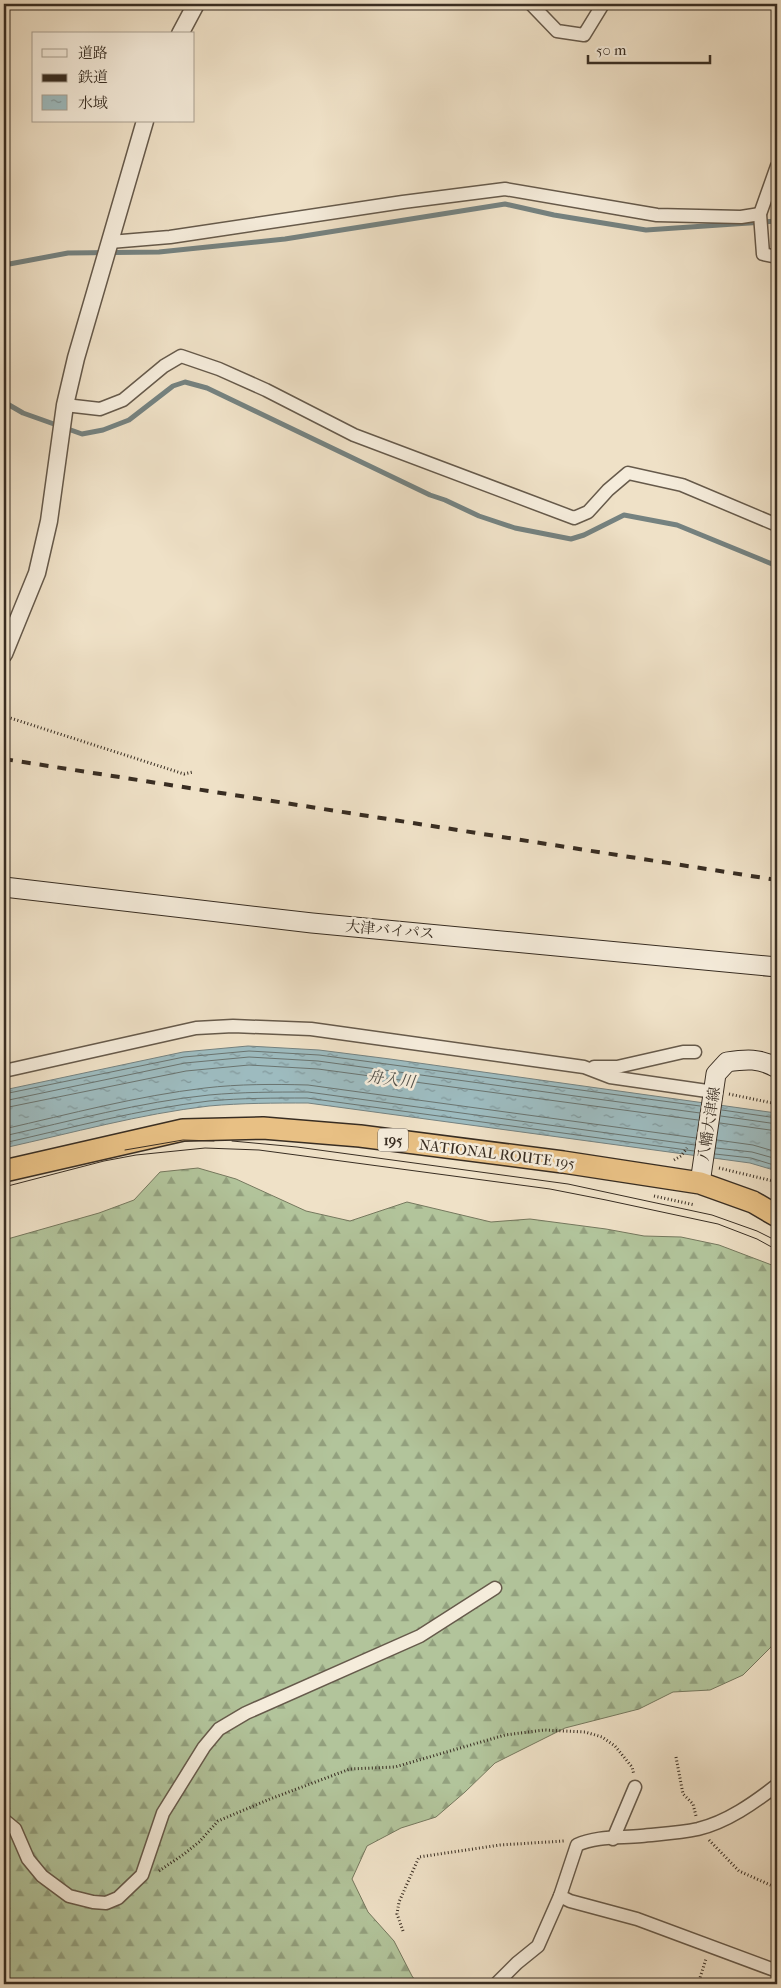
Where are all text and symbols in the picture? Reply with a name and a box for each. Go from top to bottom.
legend [32,32,195,122]
scale bar [588,32,711,64]
text: 50 m [596,41,627,59]
text: 道路 [78,44,108,62]
text: 鉄道 [78,68,108,86]
text: 水域 [78,94,108,112]
street label: 大津バイパス [345,917,435,943]
water label: 舟入川 [366,1067,418,1092]
street label: 八幡大津線 [694,1086,724,1162]
road number: 195 [378,1128,408,1152]
street label: NATIONAL ROUTE 195 [418,1136,576,1172]

